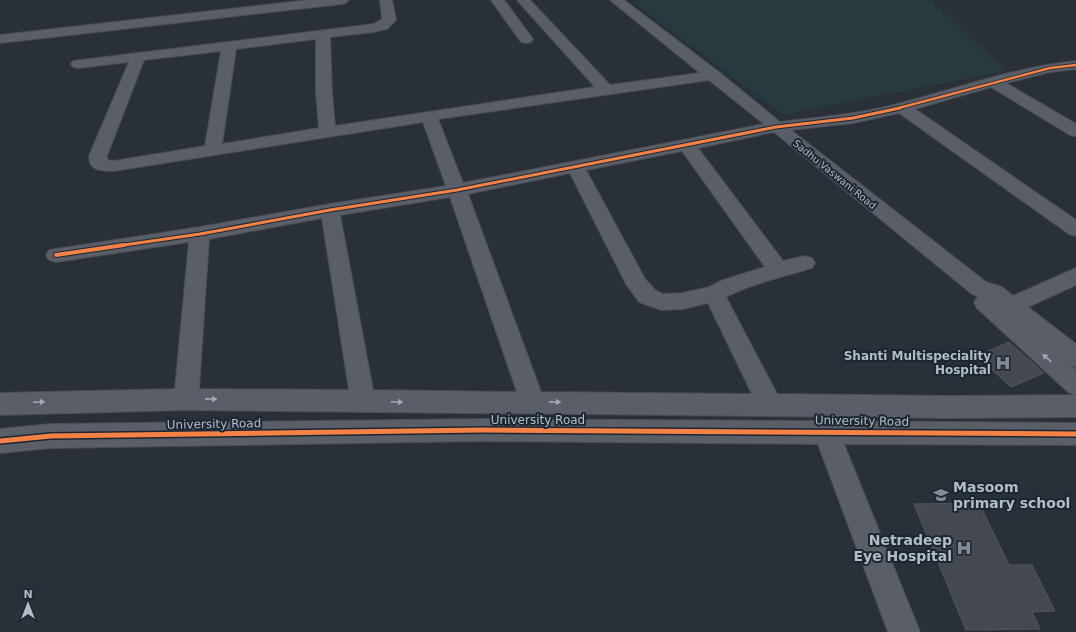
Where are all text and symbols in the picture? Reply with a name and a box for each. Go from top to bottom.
street label: Sadhu Vaswani Road [791,137,878,211]
place label: Shanti Multispeciality Hospital [844,349,991,377]
hospital icon: Shanti Multispeciality Hospital [994,354,1012,372]
one-way arrow [1042,354,1052,363]
one-way arrow [205,396,218,402]
one-way arrow [33,399,46,405]
one-way arrow [391,399,404,405]
one-way arrow [549,399,562,405]
street label: University Road [491,413,585,427]
street label: University Road [815,413,909,429]
street label: University Road [167,416,261,432]
place label: Masoom primary school [953,479,1070,511]
school or university icon: Masoom primary school [932,486,950,504]
place label: Netradeep Eye Hospital [854,532,952,564]
hospital icon: Netradeep Eye Hospital [955,539,973,557]
north arrow [8,584,48,624]
text: N [23,588,33,601]

